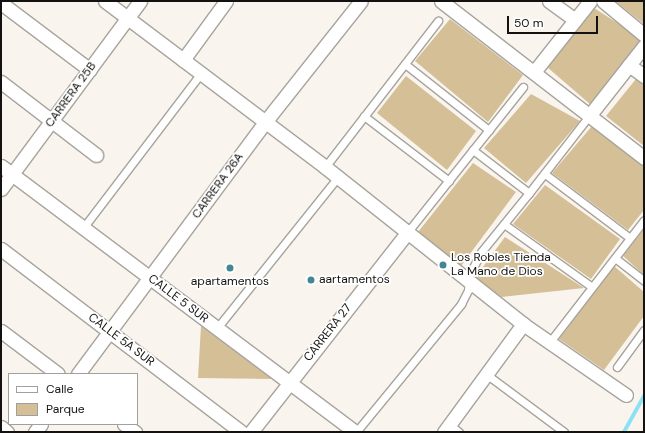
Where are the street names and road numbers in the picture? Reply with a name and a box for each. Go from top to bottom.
street label: CARRERA 25B [42,60,100,130]
street label: CARRERA 26A [189,150,247,222]
street label: CALLE 5 SUR [145,272,211,326]
street label: CARRERA 27 [301,301,355,365]
street label: CALLE 5A SUR [85,311,157,369]

